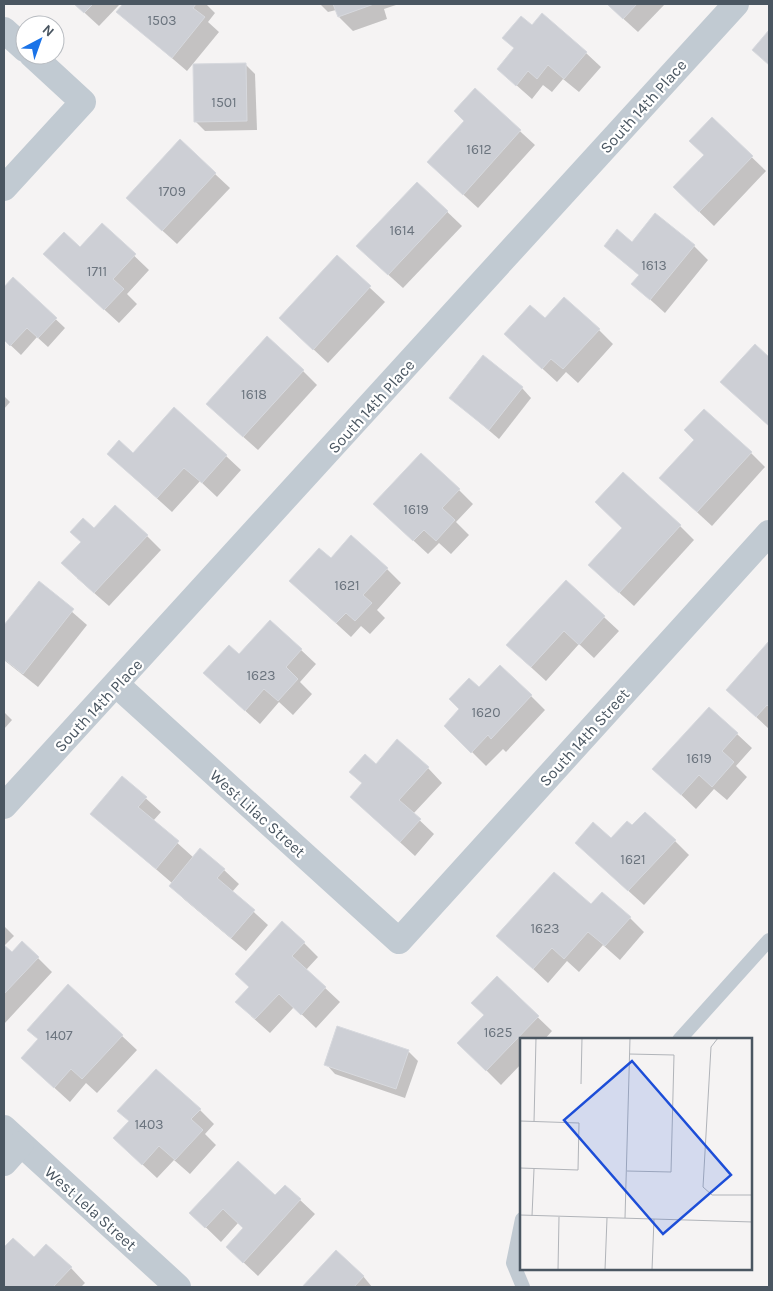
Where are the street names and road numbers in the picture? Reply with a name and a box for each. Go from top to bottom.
street label: South 14th Place [596,55,691,157]
street label: South 14th Place [324,355,419,457]
street label: South 14th Place [51,655,146,756]
street label: South 14th Street [535,684,633,790]
street label: West Lilac Street [206,766,309,861]
street label: West Lela Street [41,1162,140,1255]

